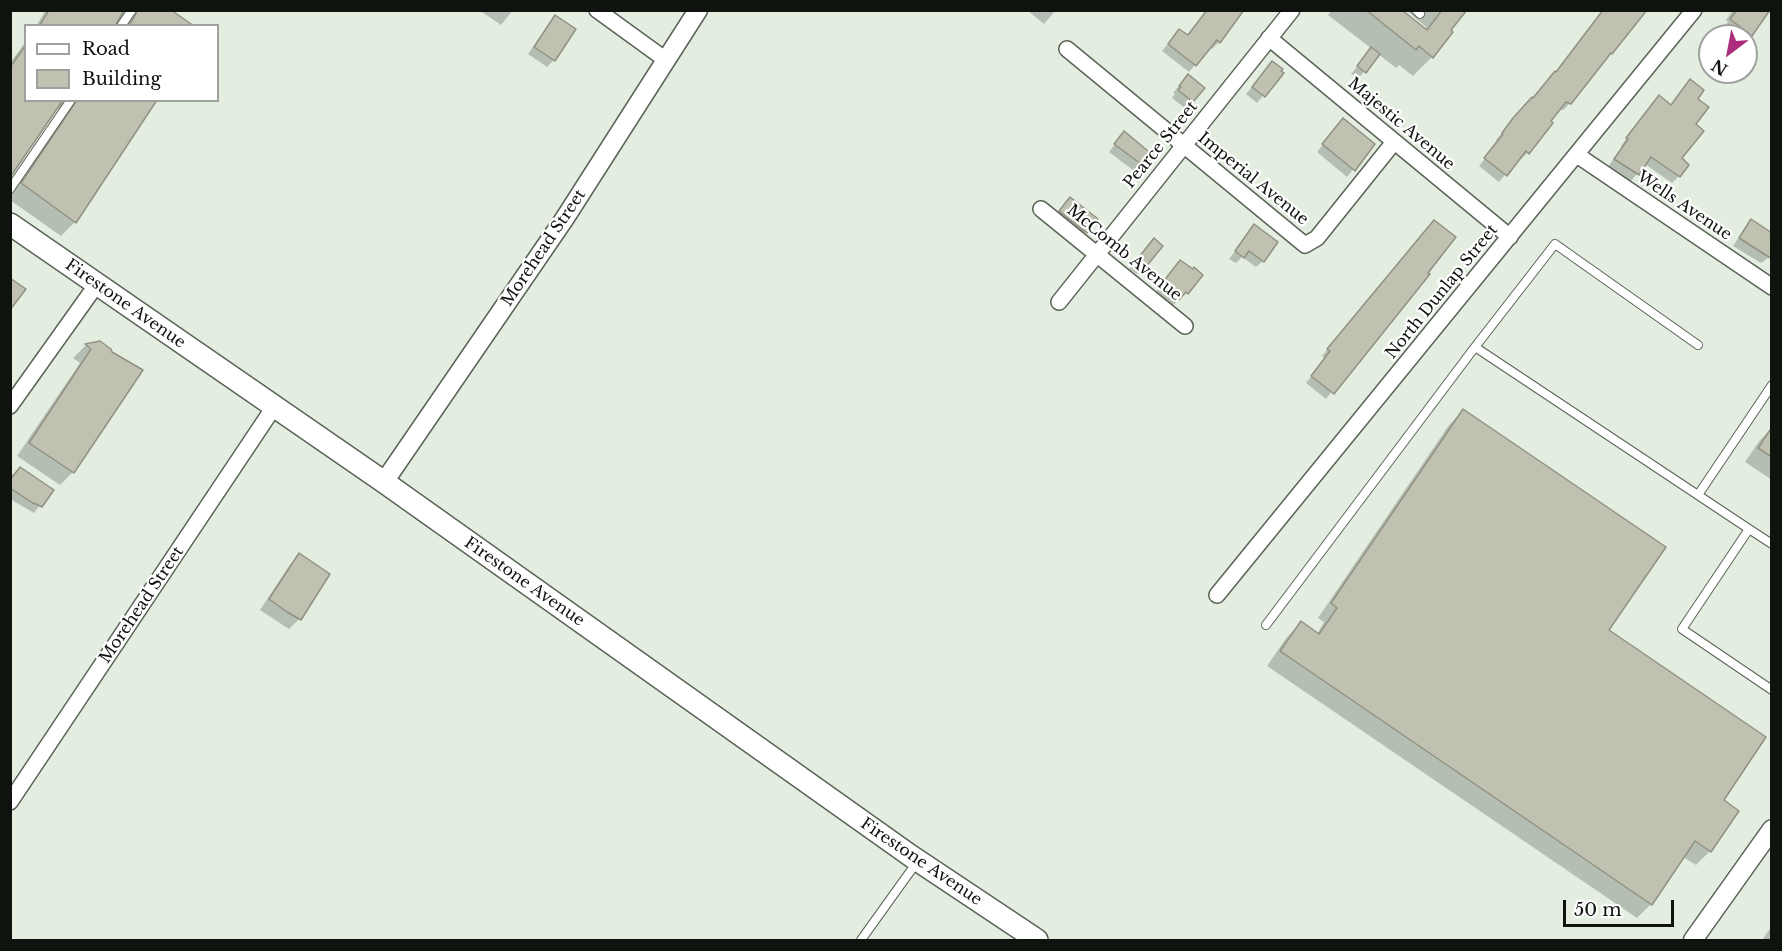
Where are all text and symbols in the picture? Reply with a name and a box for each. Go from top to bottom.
legend [24,24,219,102]
north arrow [1698,24,1758,84]
text: Road [82,38,130,60]
text: N [1708,55,1731,80]
text: Building [82,68,161,90]
street label: Majestic Avenue [1344,74,1458,174]
street label: Pearce Street [1120,98,1202,192]
street label: Imperial Avenue [1194,129,1312,229]
street label: Wells Avenue [1633,167,1735,245]
street label: Morehead Street [498,186,590,310]
street label: McComb Avenue [1063,201,1185,305]
street label: North Dunlap Street [1382,221,1502,363]
street label: Firestone Avenue [61,255,189,353]
street label: Firestone Avenue [460,533,588,631]
street label: Morehead Street [96,543,188,667]
street label: Firestone Avenue [857,814,985,910]
scale bar [1566,888,1677,926]
text: 50 m [1574,899,1622,921]

